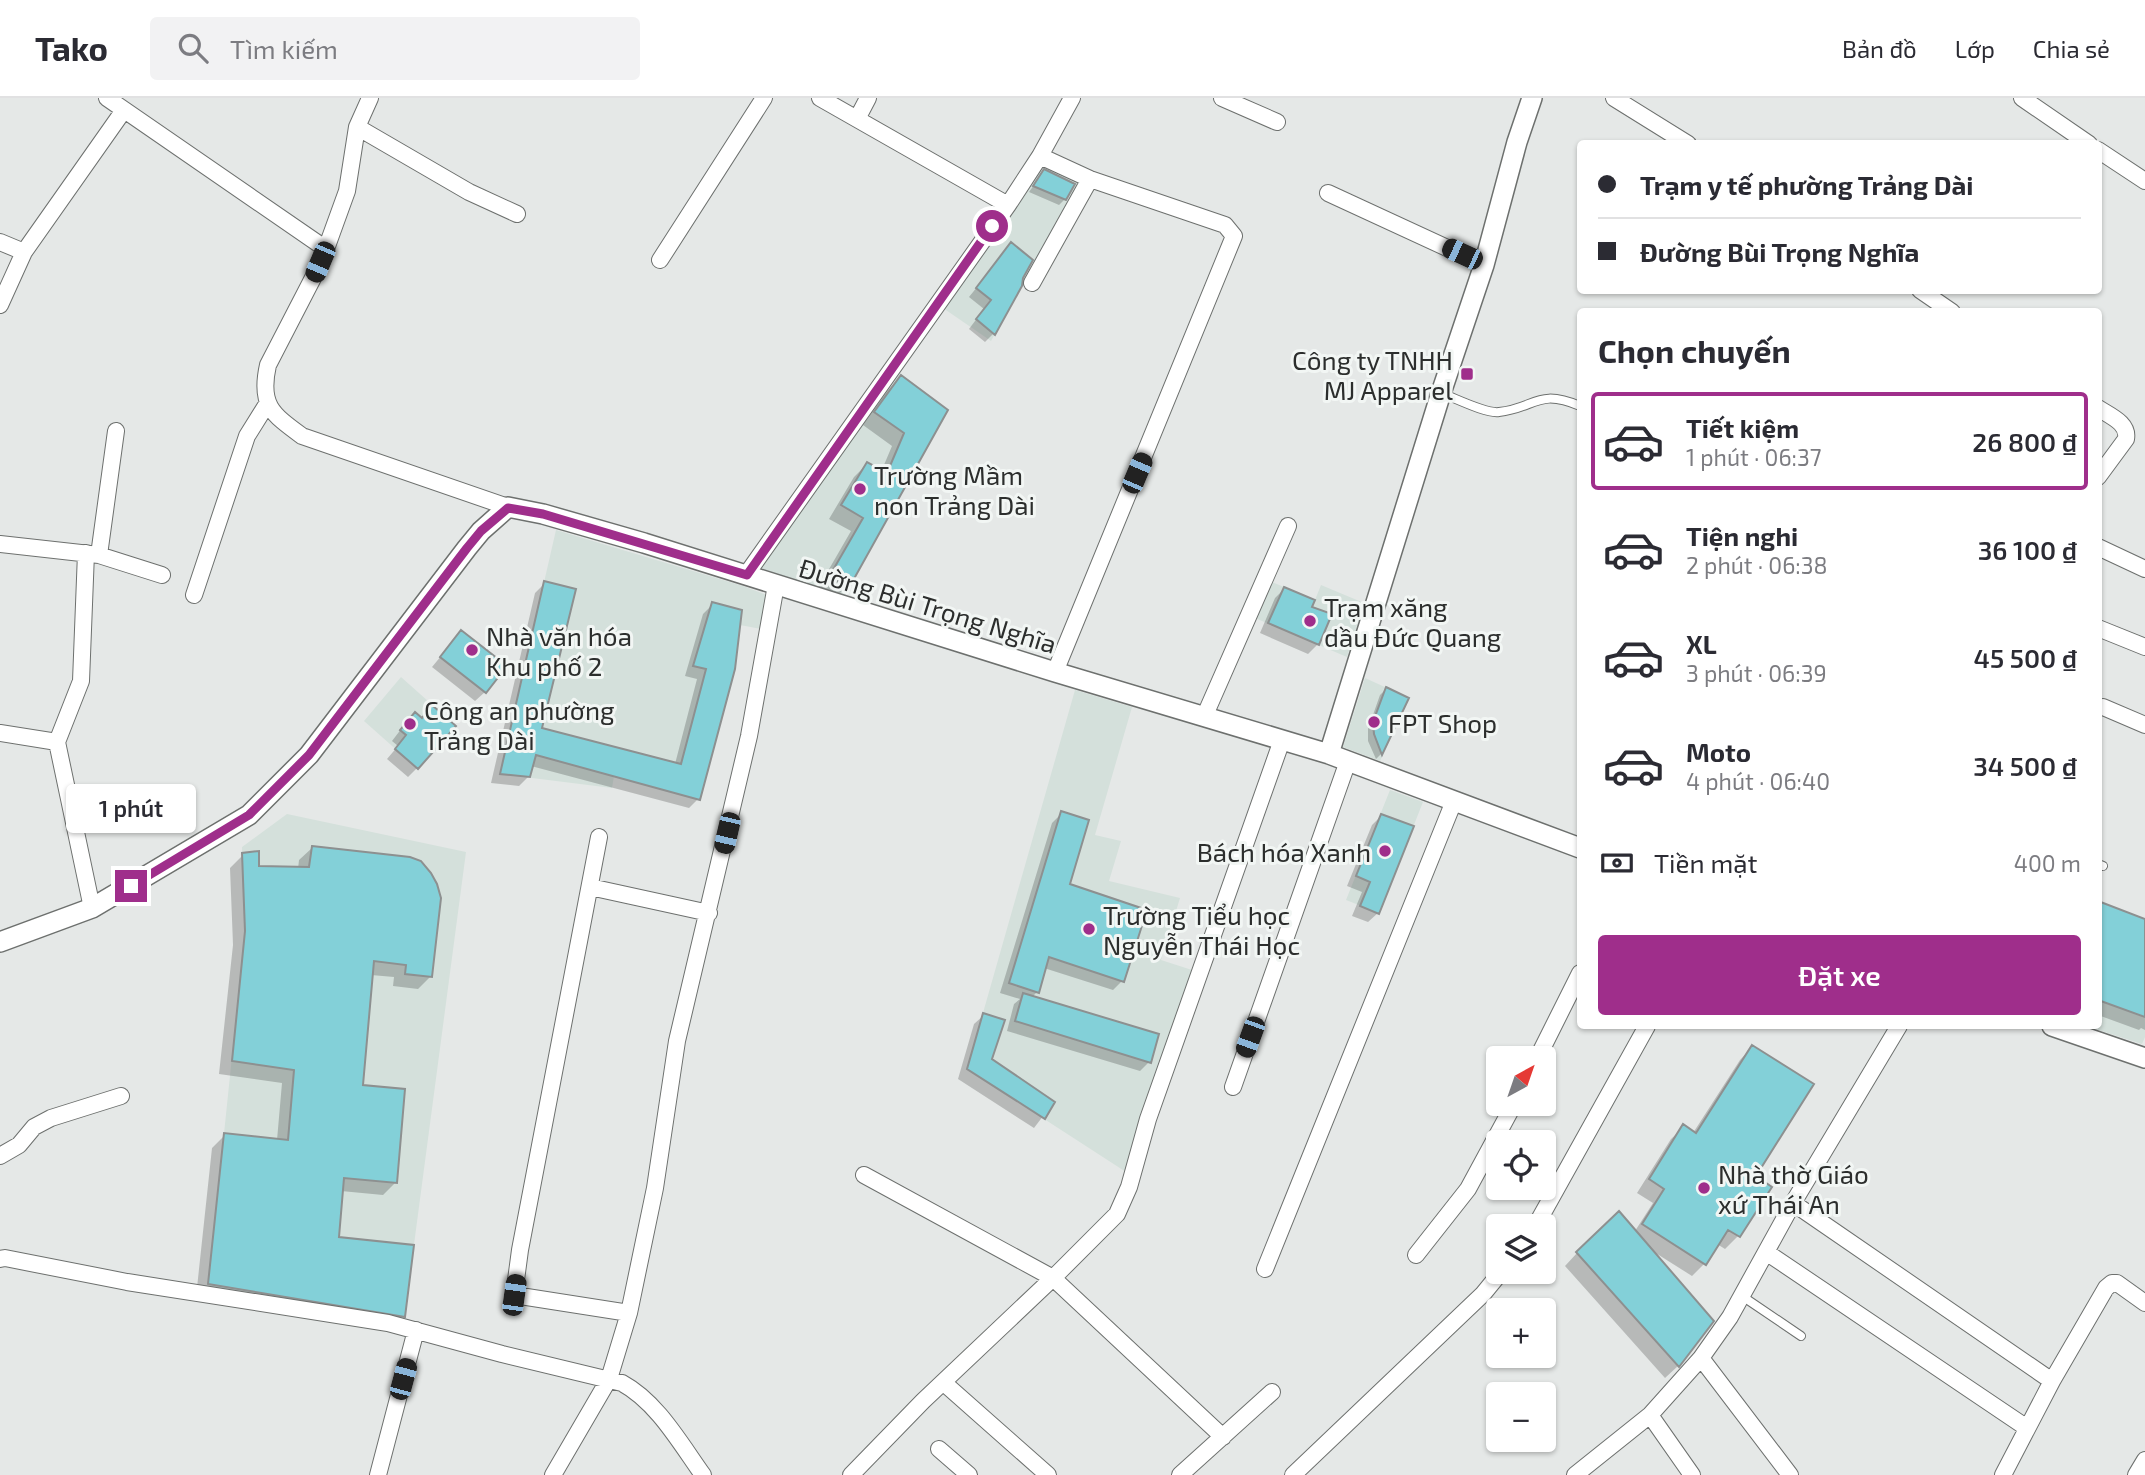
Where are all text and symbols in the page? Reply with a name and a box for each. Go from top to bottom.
search box [150,17,640,80]
text: Tako [35,28,108,68]
icon: search [174,29,212,67]
text: Tìm kiếm [230,33,338,64]
text: Bản đồ [1842,34,1917,63]
text: Lớp [1955,34,1995,63]
text: Chia sẻ [2033,34,2110,63]
text: Trạm y tế phường Trảng Dài [1640,169,1973,200]
route start [976,210,1008,242]
car [1439,236,1486,272]
text: Đường Bùi Trọng Nghĩa [1640,236,1919,267]
car [303,239,338,285]
text: Chọn chuyến [1598,331,1791,369]
place label: Công ty TNHH MJ Apparel [1292,344,1453,405]
marker: Công ty TNHH MJ Apparel [1459,366,1475,382]
icon: car [1602,410,1665,473]
text: Tiết kiệm [1686,412,1799,443]
text: 26 800 ₫ [1972,426,2077,457]
text: 1 phút · 06:37 [1686,443,1822,471]
car [1120,450,1155,496]
place label: Trường Mầm non Trảng Dài [874,459,1035,520]
marker: Trường Mầm non Trảng Dài [852,481,868,497]
icon: car [1602,518,1665,581]
text: Tiện nghi [1686,520,1798,551]
text: 36 100 ₫ [1978,534,2077,565]
street label: Đường Bùi Trọng Nghĩa [796,551,1060,659]
text: 2 phút · 06:38 [1686,551,1828,579]
place label: Trạm xăng dầu Đức Quang [1324,591,1501,652]
marker: Trạm xăng dầu Đức Quang [1302,613,1318,629]
place label: Nhà văn hóa Khu phố 2 [486,620,632,681]
icon: car [1602,626,1665,689]
text: XL [1686,628,1717,659]
marker: Nhà văn hóa Khu phố 2 [464,642,480,658]
text: 45 500 ₫ [1974,642,2077,673]
text: 3 phút · 06:39 [1686,659,1827,687]
place label: Công an phường Trảng Dài [424,694,615,755]
place label: FPT Shop [1388,707,1497,738]
marker: FPT Shop [1366,714,1382,730]
marker: Công an phường Trảng Dài [402,716,418,732]
icon: car [1602,734,1665,797]
text: Moto [1686,736,1751,767]
text: 34 500 ₫ [1973,750,2077,781]
text: 4 phút · 06:40 [1686,767,1830,795]
callout: 1 phút [66,784,196,834]
text: 1 phút [99,794,163,822]
car [713,810,742,856]
place label: Bách hóa Xanh [1197,836,1371,867]
marker: Bách hóa Xanh [1377,843,1393,859]
icon: cash [1598,844,1636,882]
text: Tiền mặt [1654,847,1757,878]
text: 400 m [2014,849,2081,877]
route end [115,870,147,902]
place label: Trường Tiểu học Nguyễn Thái Học [1103,899,1300,960]
marker: Trường Tiểu học Nguyễn Thái Học [1081,921,1097,937]
button: Đặt xe [1598,935,2081,1015]
car [1233,1014,1268,1060]
north arrow [1486,1046,1556,1116]
map controls [1486,1046,1556,1452]
button: locate [1486,1130,1556,1200]
place label: Nhà thờ Giáo xứ Thái An [1718,1158,1869,1219]
marker: Nhà thờ Giáo xứ Thái An [1696,1180,1712,1196]
button: layers [1486,1214,1556,1284]
car [501,1273,528,1317]
button: + [1486,1298,1556,1368]
car [388,1356,419,1402]
button: − [1486,1382,1556,1452]

